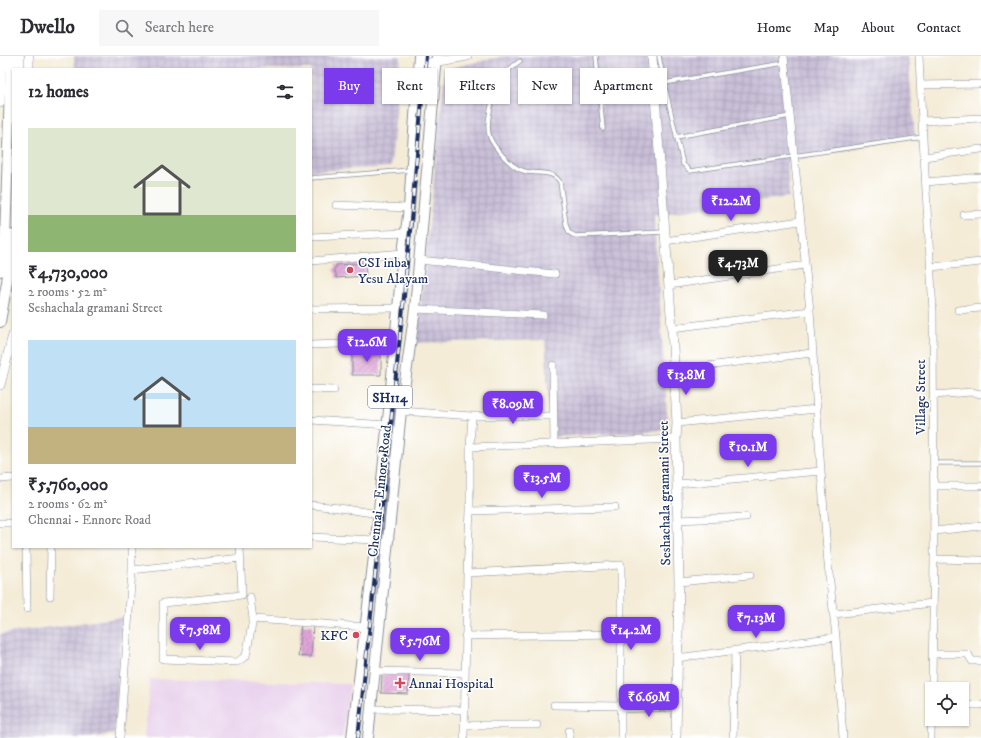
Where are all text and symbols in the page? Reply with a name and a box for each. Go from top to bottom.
search box [99,10,379,46]
text: Dwello [20,16,75,39]
icon: search [113,17,135,39]
text: Search here [145,18,214,37]
text: Home [757,19,791,37]
text: Map [813,19,839,37]
text: About [861,19,895,37]
text: Contact [917,19,961,37]
chip: Buy [324,68,374,104]
chip: Rent [382,68,437,104]
chip: Filters [445,68,510,104]
chip: New [518,68,572,104]
chip: Apartment [580,68,667,104]
text: 12 homes [28,81,89,103]
icon: filters [274,81,296,103]
icon: home [126,154,198,226]
pin: ₹12.2M [698,188,764,222]
text: ₹12.2M [711,193,751,209]
pin: ₹4.73M [705,250,771,284]
place label: CSI inba Yesu Alayam [358,254,429,288]
text: ₹4.73M [717,255,759,271]
text: ₹4,730,000 [28,262,108,284]
marker: CSI inba Yesu Alayam [345,265,355,275]
text: 2 rooms · 52 m² [28,284,107,300]
text: Seshachala gramani Street [28,300,163,316]
pin: ₹12.6M [334,329,400,363]
text: ₹12.6M [347,334,387,350]
street label: Village Street [912,359,930,436]
pin: ₹13.8M [653,362,719,396]
icon: home [126,366,198,438]
text: ₹13.8M [667,367,705,383]
road number: SH114 [368,386,412,408]
pin: ₹8.09M [480,391,546,425]
text: ₹8.09M [492,396,534,412]
street label: Seshachala gramani Street [655,420,675,566]
street label: Chennai - Ennore Road [364,424,396,558]
pin: ₹10.1M [715,434,781,468]
text: ₹10.1M [729,439,767,455]
pin: ₹13.5M [509,465,575,499]
text: ₹13.5M [523,470,561,486]
text: ₹5,760,000 [28,474,108,496]
text: 2 rooms · 62 m² [28,496,107,512]
text: Chennai - Ennore Road [28,512,151,528]
pin: ₹7.13M [723,605,789,639]
text: ₹7.13M [737,610,775,626]
pin: ₹7.58M [167,617,233,651]
pin: ₹14.2M [598,617,664,651]
text: ₹7.58M [179,622,221,638]
text: ₹14.2M [610,622,652,638]
place label: KFC [320,627,348,645]
pin: ₹5.76M [387,628,453,662]
marker: KFC [351,630,361,640]
text: ₹5.76M [399,633,441,649]
place label: Annai Hospital [409,675,494,693]
marker: Annai Hospital [394,677,406,689]
map controls [925,682,969,726]
button: locate [925,682,969,726]
pin: ₹6.69M [616,684,682,718]
text: ₹6.69M [628,689,670,705]

